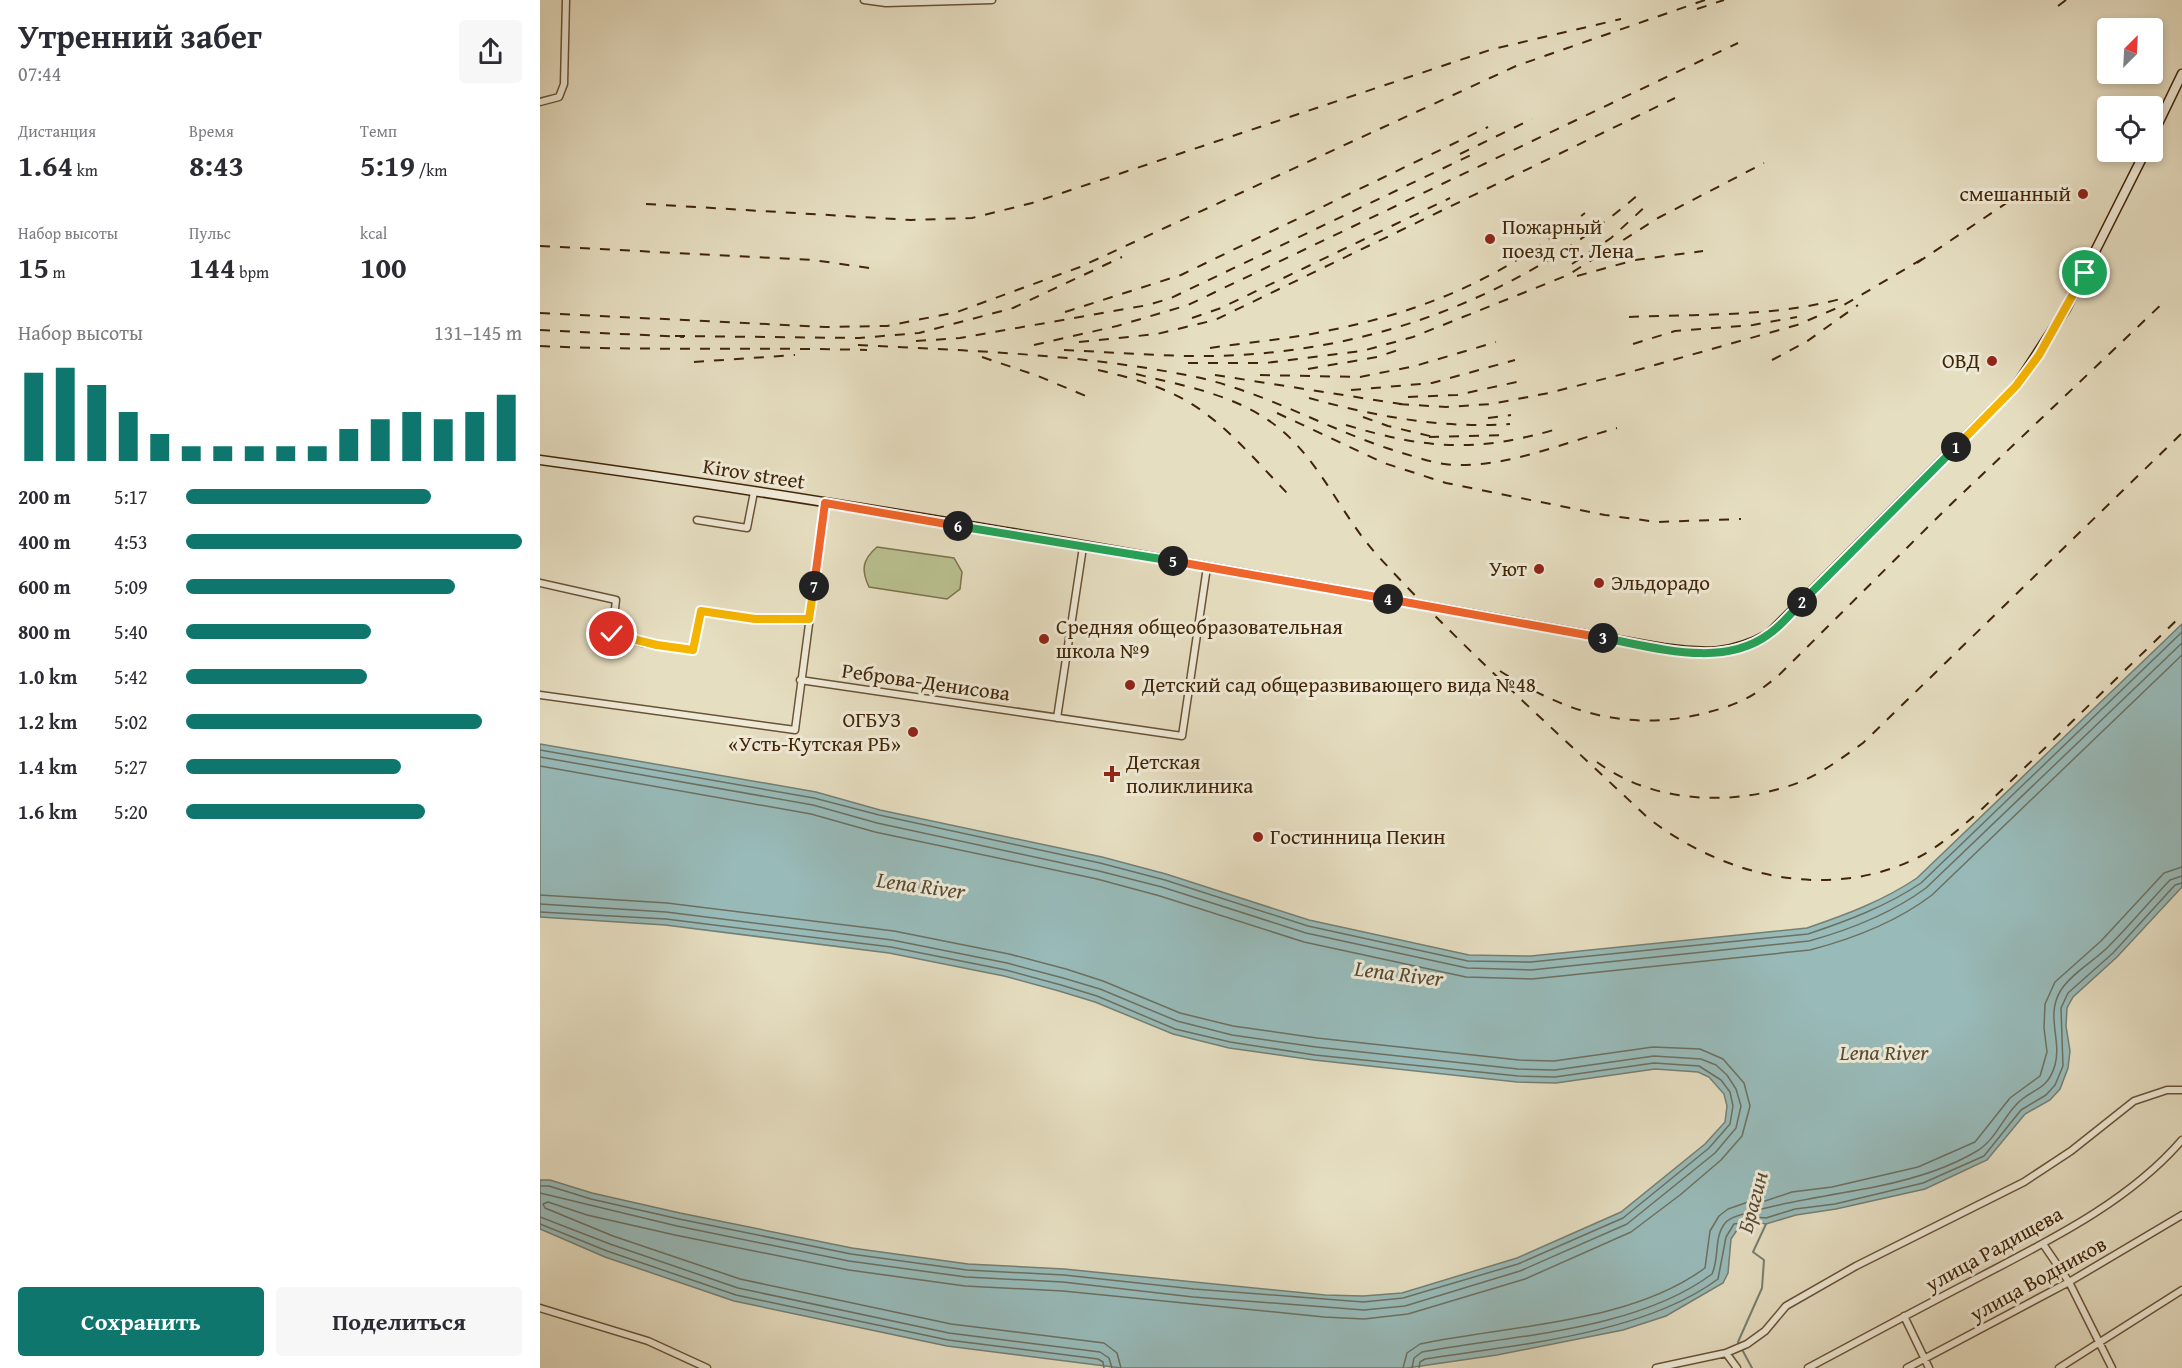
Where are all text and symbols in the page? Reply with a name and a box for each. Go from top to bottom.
text: Утренний забег [18,12,262,60]
north arrow [2097,18,2163,84]
map controls [2097,18,2163,162]
button: share [459,20,522,83]
text: 07:44 [18,59,61,88]
button: locate [2097,96,2163,162]
text: Дистанция [18,119,96,143]
text: Время [189,119,234,143]
text: Темп [360,119,397,143]
text: 1.64 [18,143,73,187]
text: 8:43 [189,143,244,187]
text: 5:19 [360,143,415,187]
text: km [73,158,98,182]
text: /km [415,158,447,182]
place label: смешанный [1959,178,2071,209]
marker: смешанный [2076,187,2090,201]
place label: Пожарный поезд ст. Лена [1502,211,1634,266]
text: Набор высоты [18,221,118,245]
text: Пульс [189,221,231,245]
text: kcal [360,221,387,245]
marker: Пожарный поезд ст. Лена [1483,232,1497,246]
text: 15 [18,245,49,289]
text: 144 [189,245,236,289]
text: 100 [360,245,407,289]
pin [2059,247,2110,298]
icon: arrive [2068,256,2101,289]
text: m [49,260,66,284]
text: bpm [236,260,269,284]
text: Набор высоты [18,318,143,347]
text: 131–145 m [434,318,522,347]
place label: ОВД [1942,345,1980,376]
marker: ОВД [1985,354,1999,368]
pin: 1 [1941,432,1971,462]
text: 1 [1952,435,1960,459]
street label: Kirov street [701,450,808,497]
text: 200 m [18,482,71,511]
text: 5:17 [114,482,148,511]
pin: 6 [943,511,973,541]
text: 6 [954,514,962,538]
text: 400 m [18,527,71,556]
text: 4:53 [114,527,148,556]
pin: 5 [1158,546,1188,576]
text: 5 [1169,549,1177,573]
place label: Уют [1489,553,1527,584]
marker: Уют [1532,562,1546,576]
place label: Эльдорадо [1611,567,1710,598]
pin: 7 [799,571,829,601]
text: 600 m [18,572,71,601]
text: 5:09 [114,572,148,601]
text: 7 [810,574,818,598]
marker: Эльдорадо [1592,576,1606,590]
pin: 4 [1373,584,1403,614]
text: 4 [1384,587,1392,611]
pin: 2 [1787,587,1817,617]
text: 2 [1798,590,1806,614]
pin [586,608,637,659]
place label: Средняя общеобразовательная школа №9 [1056,611,1343,666]
text: 800 m [18,617,71,646]
text: 5:40 [114,617,148,646]
icon: check [595,617,628,650]
pin: 3 [1588,623,1618,653]
text: 3 [1599,626,1607,650]
marker: Средняя общеобразовательная школа №9 [1037,632,1051,646]
street label: Реброва-Денисова [840,654,1012,709]
text: 1.0 km [18,662,77,691]
text: 5:42 [114,662,148,691]
place label: Детский сад общеразвивающего вида №48 [1141,669,1536,700]
marker: Детский сад общеразвивающего вида №48 [1123,678,1137,692]
place label: ОГБУЗ «Усть-Кутская РБ» [728,704,901,759]
text: 1.2 km [18,707,77,736]
text: 5:02 [114,707,148,736]
marker: ОГБУЗ «Усть-Кутская РБ» [906,725,920,739]
place label: Детская поликлиника [1125,746,1253,801]
text: 1.4 km [18,752,77,781]
text: 5:27 [114,752,148,781]
marker: Детская поликлиника [1103,765,1121,783]
text: 1.6 km [18,797,77,826]
text: 5:20 [114,797,148,826]
place label: Гостинница Пекин [1270,821,1445,852]
marker: Гостинница Пекин [1251,830,1265,844]
water label: Lena River [874,863,968,907]
water label: Lena River [1352,952,1446,994]
water label: Lena River [1839,1036,1929,1068]
water label: Брагин [1728,1168,1776,1236]
street label: улица Радищева [1919,1198,2068,1300]
street label: улица Водников [1963,1228,2112,1329]
button: Сохранить [18,1287,264,1356]
button: Поделиться [276,1287,522,1356]

